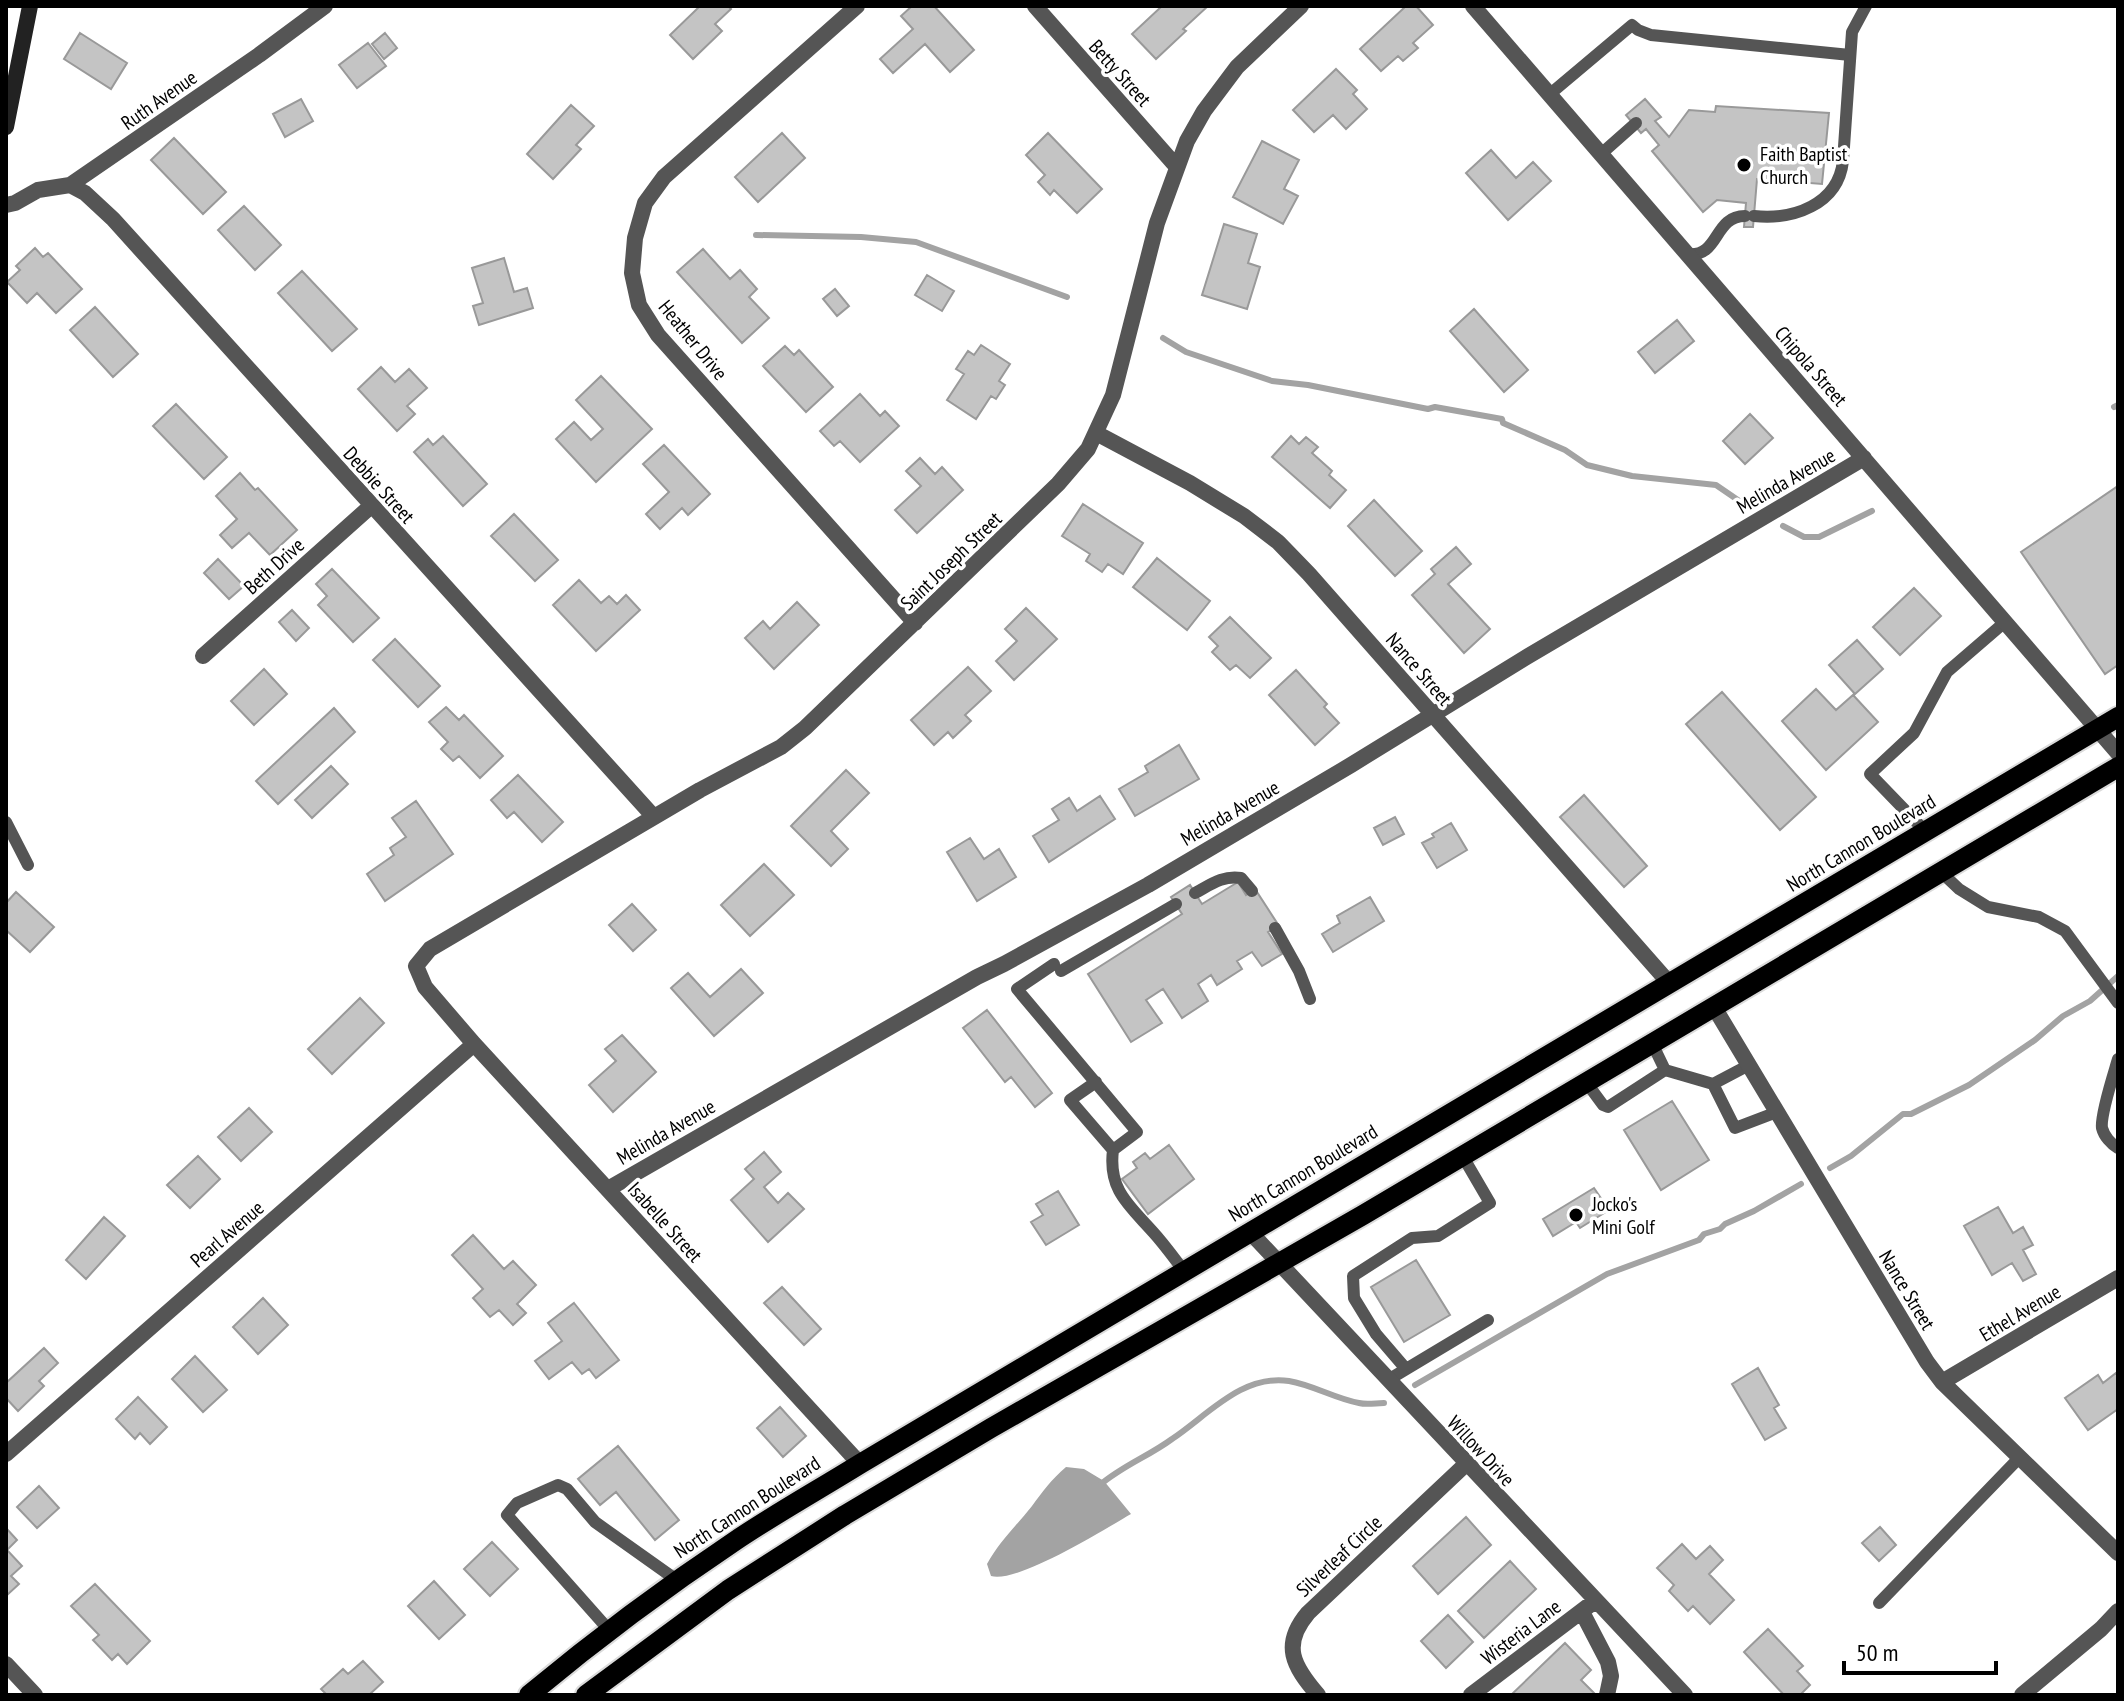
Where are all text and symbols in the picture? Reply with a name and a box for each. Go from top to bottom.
street label: Betty Street [1083,34,1157,112]
street label: Ruth Avenue [116,64,202,136]
place label: Faith Baptist Church [1760,141,1848,190]
marker: Faith Baptist Church [1735,156,1753,174]
street label: Heather Drive [653,295,733,385]
street label: Chipola Street [1769,321,1853,412]
street label: Debbie Street [338,441,421,529]
street label: Melinda Avenue [1732,442,1840,520]
street label: Saint Joseph Street [895,506,1008,616]
street label: Beth Drive [238,532,310,600]
street label: Nance Street [1380,627,1458,711]
street label: Melinda Avenue [1176,774,1284,852]
street label: North Cannon Boulevard [1782,788,1940,898]
street label: Melinda Avenue [612,1093,720,1171]
street label: North Cannon Boulevard [1224,1118,1382,1228]
street label: Isabelle Street [622,1176,708,1268]
place label: Jocko's Mini Golf [1591,1191,1656,1240]
street label: Pearl Avenue [185,1195,269,1273]
marker: Jocko's Mini Golf [1567,1206,1585,1224]
street label: Nance Street [1873,1245,1941,1335]
street label: Ethel Avenue [1975,1279,2065,1347]
street label: Willow Drive [1442,1410,1520,1492]
street label: North Cannon Boulevard [669,1450,825,1564]
street label: Silverleaf Circle [1290,1510,1388,1602]
street label: Wisteria Lane [1476,1594,1566,1670]
scale bar [1844,1625,1996,1675]
text: 50 m [1856,1637,1898,1668]

